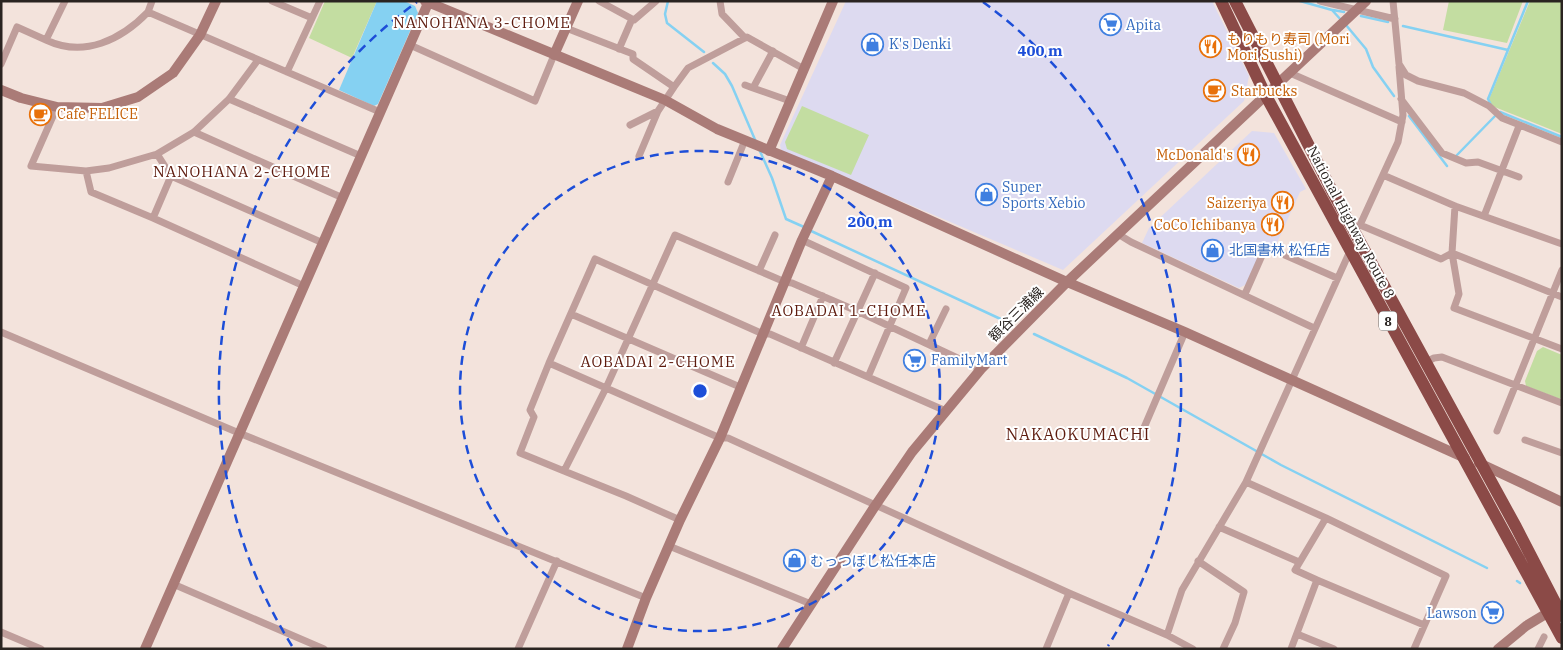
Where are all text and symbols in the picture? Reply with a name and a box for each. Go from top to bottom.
district label: NANOHANA 3-CHOME [393,13,571,32]
supermarket icon: Apita [1098,13,1122,37]
place label: Apita [1126,16,1161,34]
place label: もりもり寿司 (Mori Mori Sushi) [1227,30,1350,64]
shop icon: K's Denki [861,32,885,56]
place label: K's Denki [889,35,951,53]
restaurant icon: もりもり寿司 (Mori Mori Sushi) [1199,35,1223,59]
text: 400 m [1017,41,1063,60]
cafe icon: Starbucks [1203,79,1227,103]
place label: Starbucks [1231,82,1297,100]
cafe icon: Cafe FELICE [29,102,53,126]
place label: Cafe FELICE [57,105,138,123]
restaurant icon: McDonald's [1237,143,1261,167]
street label: National Highway Route 8 [1303,143,1399,301]
place label: McDonald's [1156,146,1233,164]
district label: NANOHANA 2-CHOME [153,162,331,181]
place label: Super Sports Xebio [1002,178,1086,212]
shop icon: Super Sports Xebio [974,183,998,207]
restaurant icon: Saizeriya [1271,191,1295,215]
place label: Saizeriya [1207,194,1267,212]
text: 200 m [847,212,893,231]
restaurant icon: CoCo Ichibanya [1260,213,1284,237]
place label: CoCo Ichibanya [1154,216,1256,234]
shop icon: 北国書林 松任店 [1201,238,1225,262]
place label: 北国書林 松任店 [1229,241,1330,259]
street label: 額谷三浦線 [985,283,1047,345]
district label: AOBADAI 1-CHOME [771,301,927,320]
road number: 8 [1379,312,1397,331]
supermarket icon: FamilyMart [903,348,927,372]
place label: FamilyMart [931,351,1007,369]
district label: AOBADAI 2-CHOME [580,352,736,371]
centre of rings [691,382,709,400]
district label: NAKAOKUMACHI [1006,424,1150,444]
shop icon: むっつぼし松任本店 [782,549,806,573]
place label: むっつぼし松任本店 [810,552,936,570]
supermarket icon: Lawson [1481,601,1505,625]
place label: Lawson [1427,604,1477,622]

